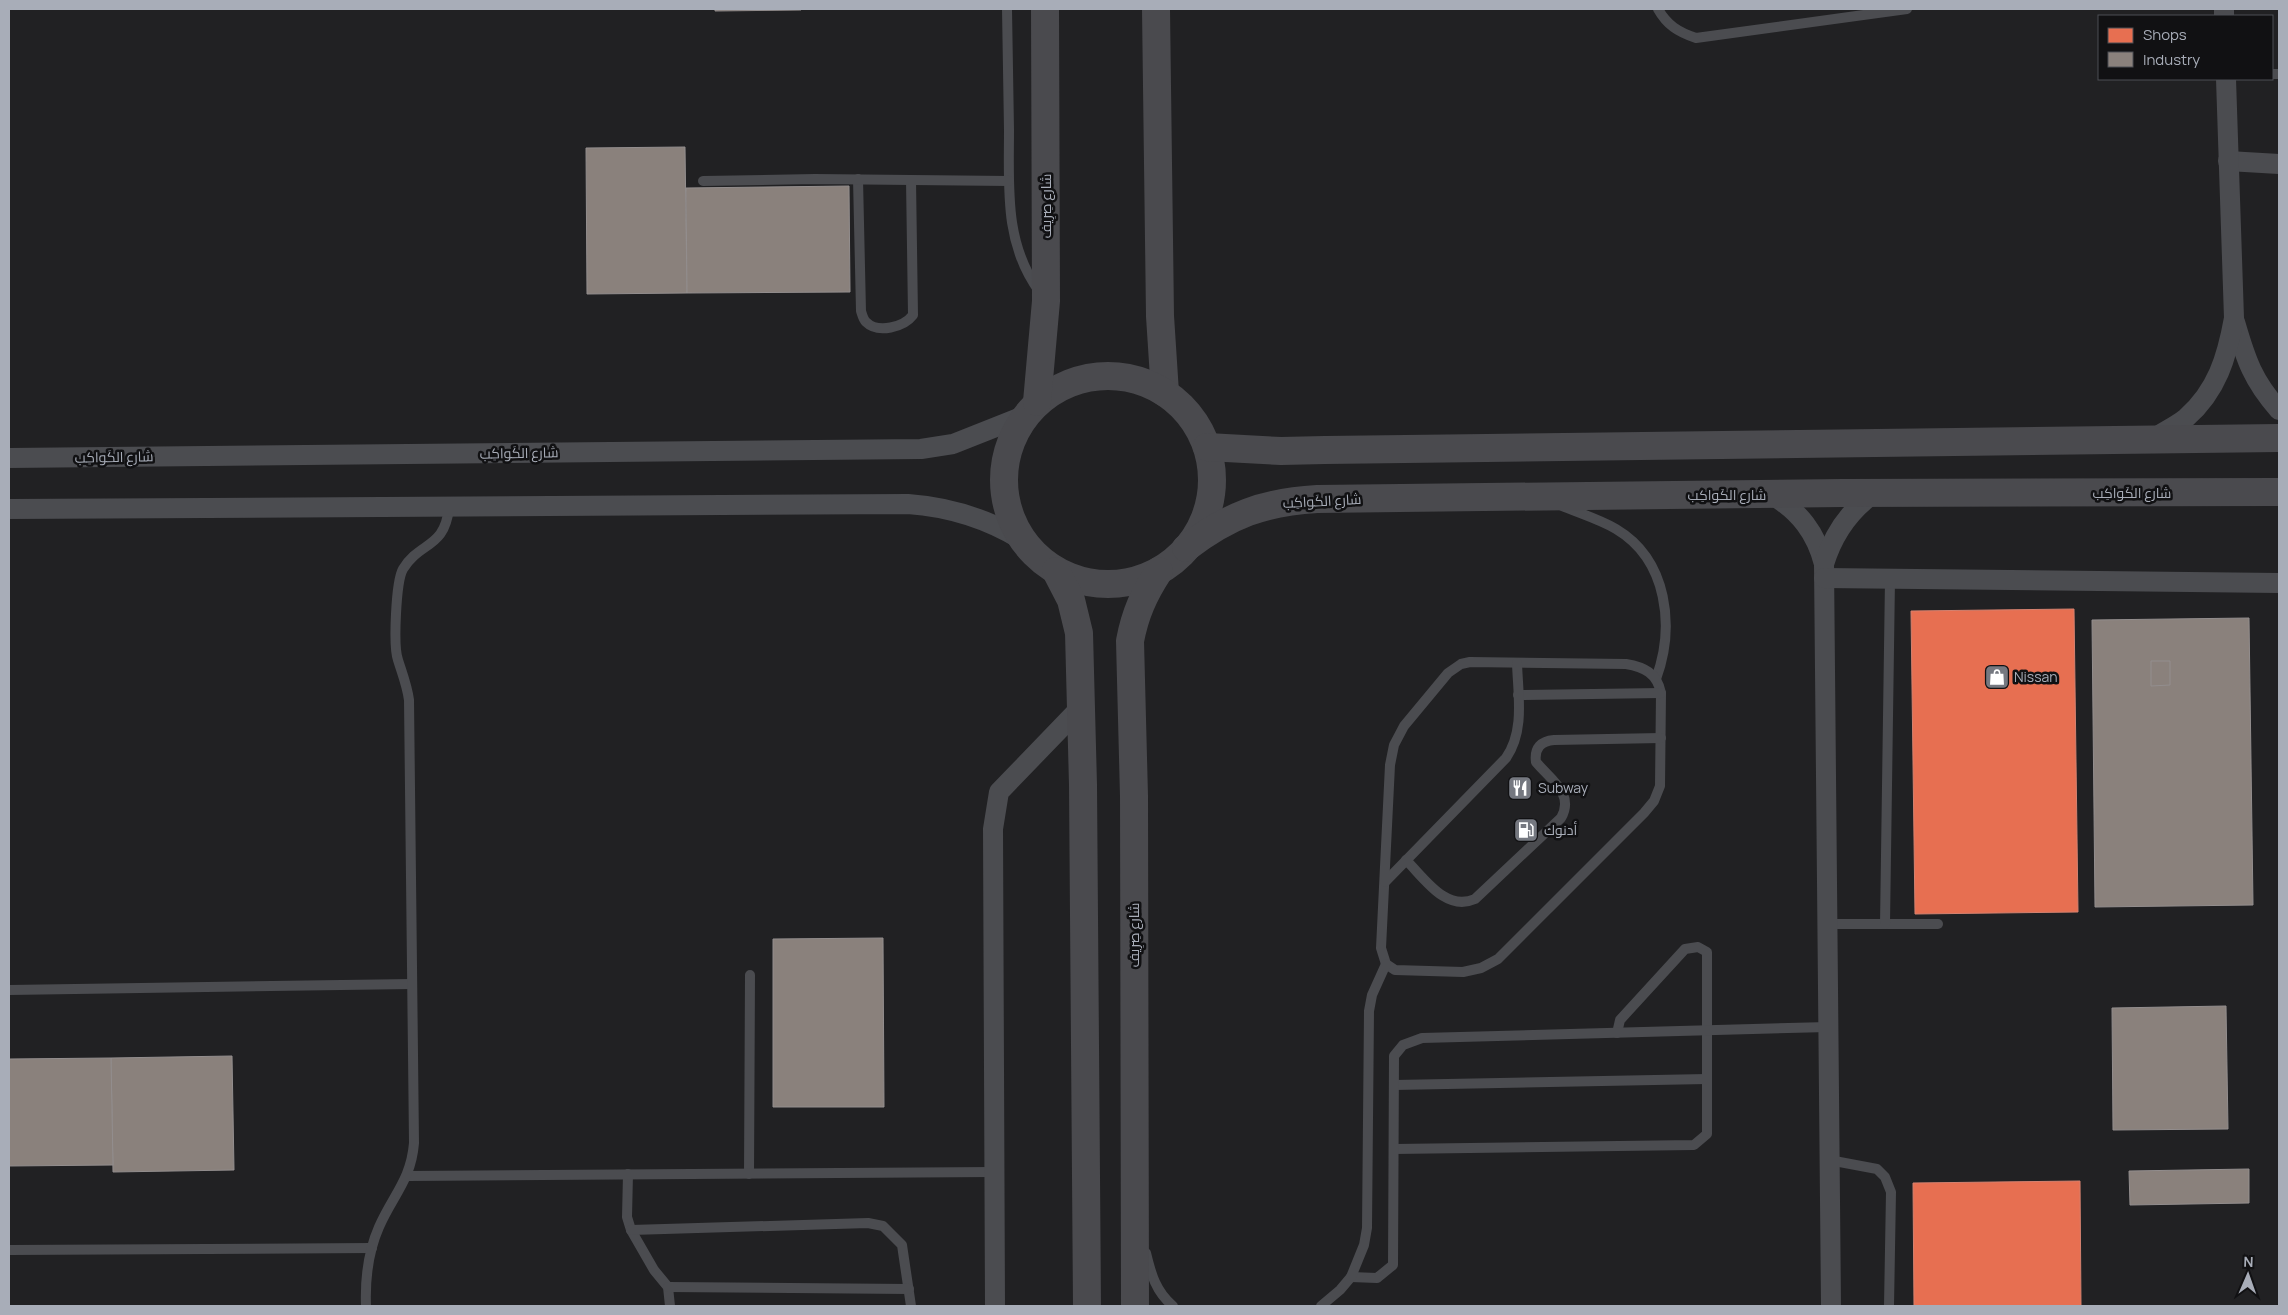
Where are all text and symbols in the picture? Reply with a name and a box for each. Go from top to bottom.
legend [2098,15,2273,80]
text: Shops [2143,24,2187,45]
text: Industry [2143,49,2200,70]
street label: شارع صِرِيف [1036,174,1056,238]
street label: شارع الكَواكِب [479,442,559,463]
street label: شارع الكَواكِب [74,446,154,467]
street label: شارع الكَواكِب [2093,483,2171,502]
street label: شارع الكَواكِب [1688,485,1766,504]
street label: شارع الكَواكِب [1282,489,1362,512]
shop icon: Nissan [1984,664,2010,690]
place label: Nissan [2014,667,2058,686]
restaurant icon: Subway [1507,775,1533,801]
place label: Subway [1538,778,1589,797]
fuel station icon: أدنوك [1513,817,1539,843]
place label: أدنوك [1544,820,1578,839]
street label: شارع صِرِيف [1124,903,1144,967]
north arrow [2223,1250,2273,1300]
text: N [2243,1252,2254,1271]

